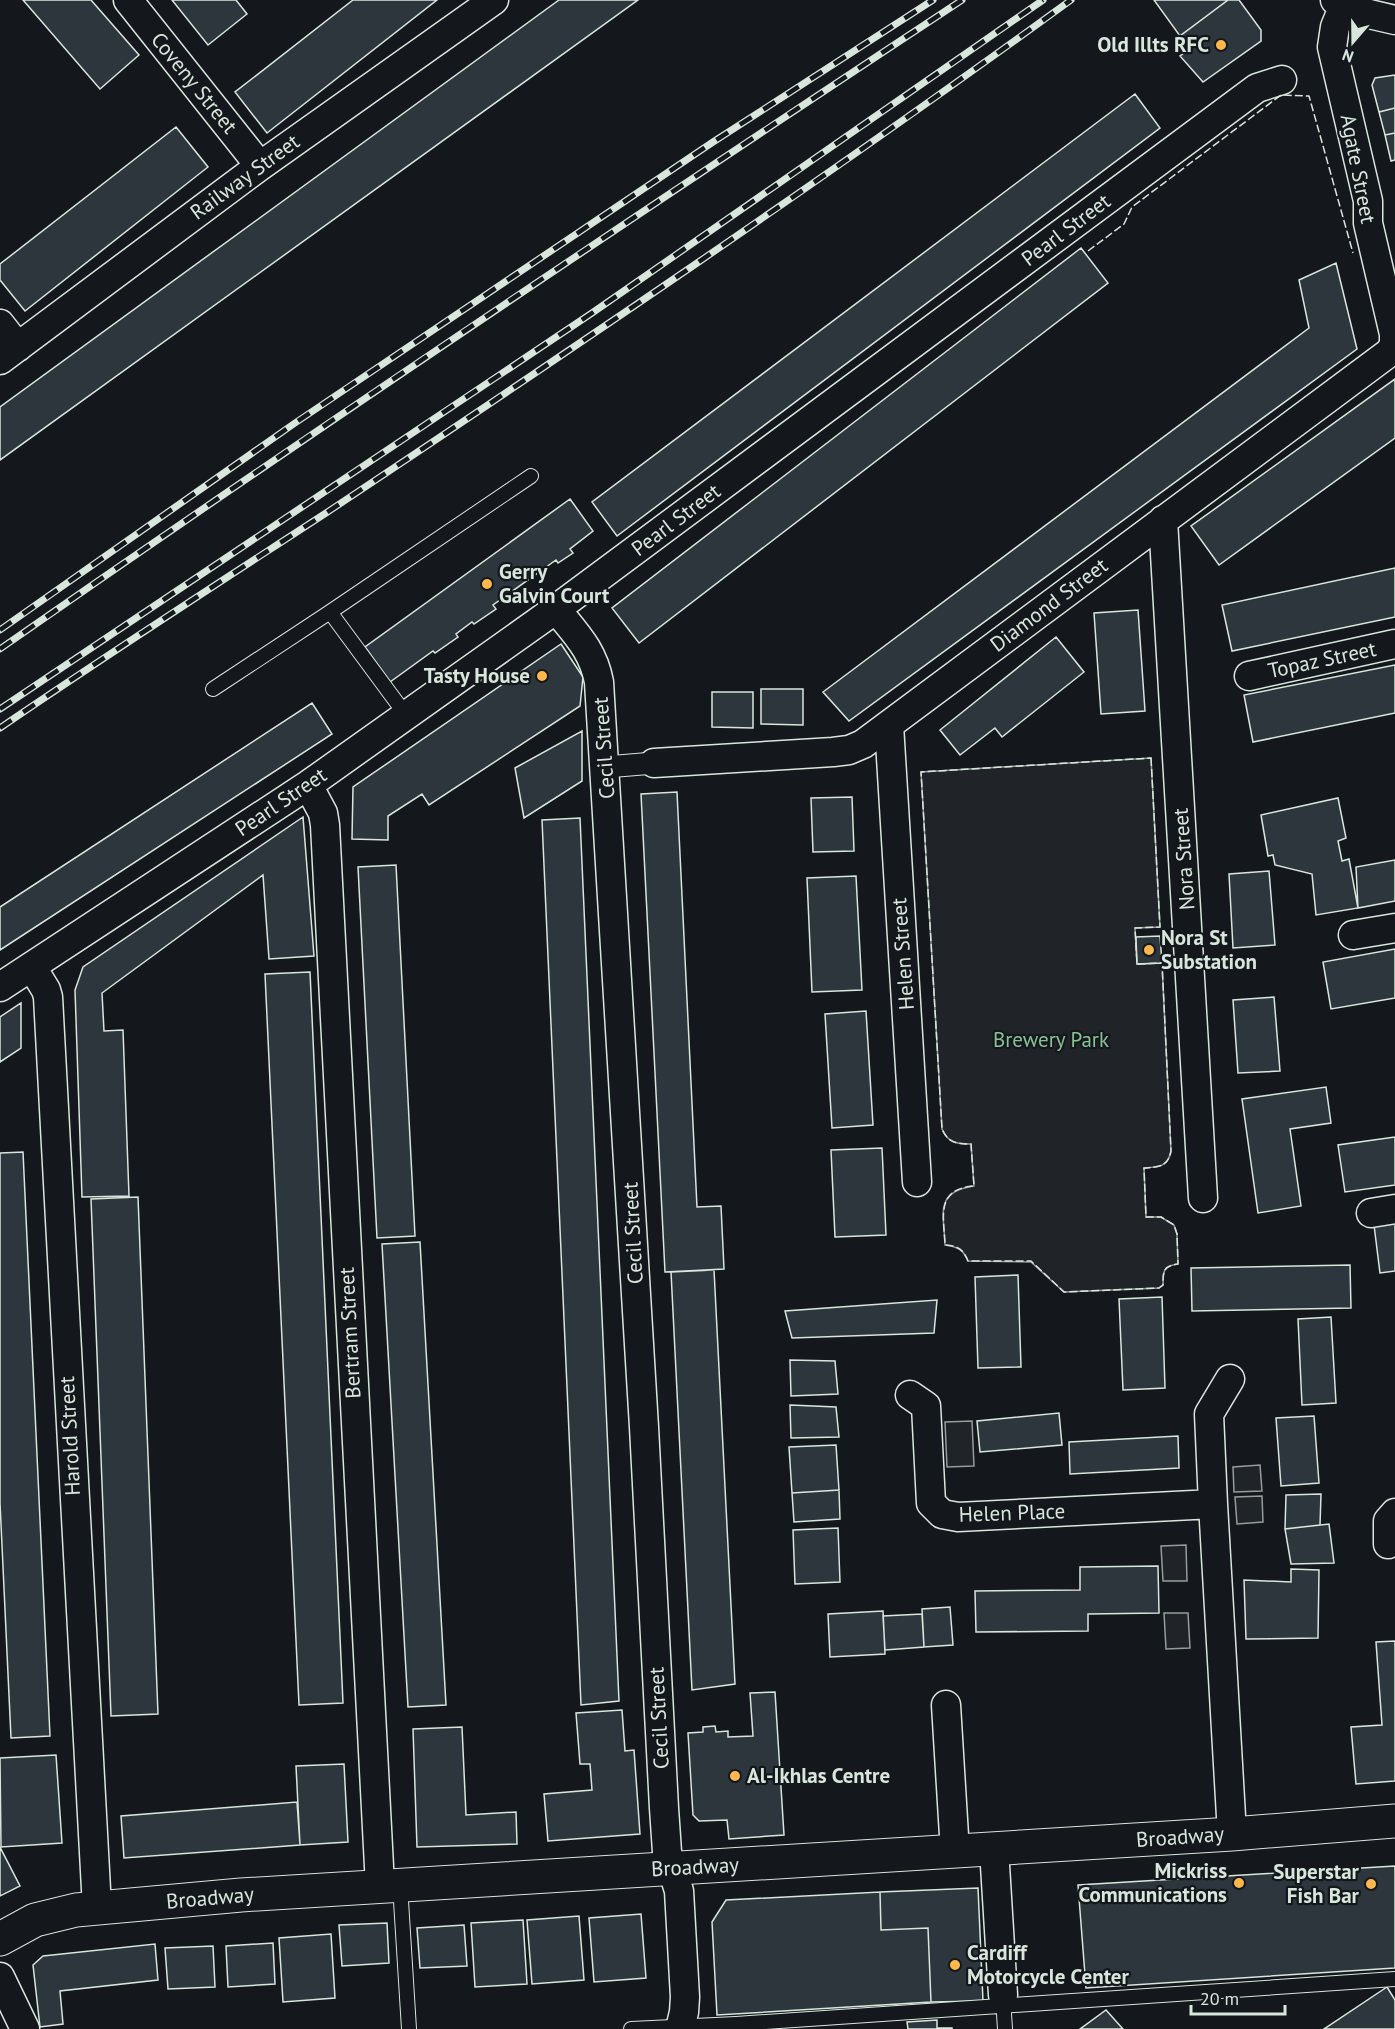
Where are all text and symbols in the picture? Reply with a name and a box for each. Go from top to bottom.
north arrow [1323,12,1383,72]
street label: Coveny Street [145,27,243,139]
place label: Old Illts RFC [1097,31,1209,58]
marker: Old Illts RFC [1214,38,1228,52]
text: N [1340,45,1356,67]
street label: Agate Street [1335,112,1382,226]
street label: Railway Street [185,128,305,225]
street label: Pearl Street [1016,187,1116,272]
street label: Pearl Street [626,477,726,562]
street label: Diamond Street [985,552,1113,658]
place label: Gerry Galvin Court [499,558,610,609]
marker: Gerry Galvin Court [480,577,494,591]
street label: Topaz Street [1265,635,1379,684]
place label: Tasty House [424,662,530,689]
marker: Tasty House [535,669,549,683]
street label: Cecil Street [586,696,621,800]
street label: Pearl Street [230,761,332,842]
street label: Nora Street [1166,807,1201,911]
street label: Helen Street [885,897,920,1011]
place label: Nora St Substation [1161,924,1257,975]
marker: Nora St Substation [1142,943,1156,957]
park label: Brewery Park [993,1026,1109,1053]
street label: Cecil Street [616,1181,649,1285]
street label: Bertram Street [333,1267,366,1399]
street label: Harold Street [53,1376,86,1496]
street label: Helen Place [958,1497,1066,1528]
street label: Cecil Street [642,1666,675,1770]
place label: Al-Ikhlas Centre [747,1762,890,1789]
marker: Al-Ikhlas Centre [728,1769,742,1783]
street label: Broadway [1135,1820,1225,1853]
street label: Broadway [650,1851,740,1882]
place label: Mickriss Communications [1078,1857,1227,1908]
place label: Superstar Fish Bar [1273,1858,1360,1909]
marker: Mickriss Communications [1232,1876,1246,1890]
marker: Superstar Fish Bar [1364,1877,1378,1891]
street label: Broadway [165,1880,255,1915]
place label: Cardiff Motorcycle Center [967,1939,1130,1990]
marker: Cardiff Motorcycle Center [948,1958,962,1972]
scale bar [1191,1978,1286,2016]
text: 20 m [1200,1987,1239,2010]

